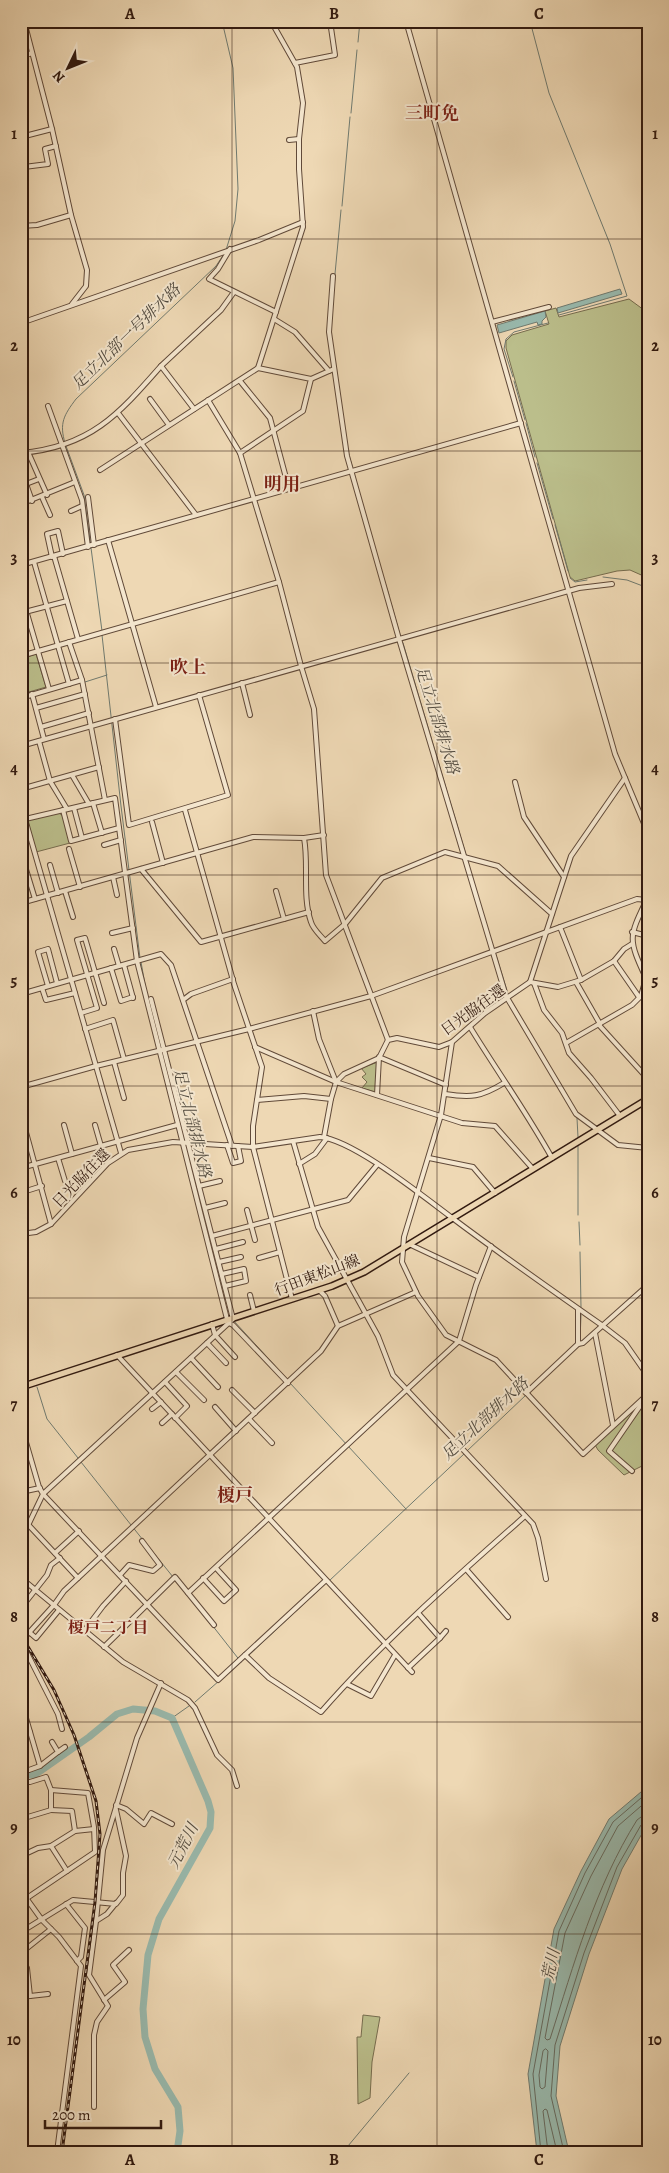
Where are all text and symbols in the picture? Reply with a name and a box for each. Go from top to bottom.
text: A [124,3,136,25]
text: B [329,3,339,25]
text: C [534,3,544,25]
north arrow [42,42,92,92]
text: N [48,66,69,87]
district label: 三町免 [405,101,459,125]
text: 1 [11,123,17,145]
text: 1 [652,123,658,145]
water label: 足立北部一号排水路 [67,278,186,395]
text: 2 [10,335,18,357]
text: 2 [651,335,659,357]
district label: 明用 [264,472,300,496]
text: 3 [11,547,18,569]
text: 3 [652,547,659,569]
district label: 吹上 [170,655,206,679]
water label: 足立北部排水路 [410,663,464,778]
text: 4 [10,758,18,780]
text: 4 [651,758,659,780]
text: 5 [11,970,18,992]
text: 5 [652,970,659,992]
street label: 日光脇往還 [437,980,509,1040]
water label: 足立北部排水路 [168,1066,216,1181]
street label: 日光脇往還 [48,1144,114,1212]
text: 6 [10,1182,18,1204]
text: 6 [651,1182,659,1204]
street label: 行田東松山線 [271,1250,363,1300]
water label: 足立北部排水路 [437,1372,534,1465]
text: 7 [11,1394,18,1416]
text: 7 [652,1394,659,1416]
district label: 榎戸 [217,1483,253,1507]
text: 8 [10,1606,18,1628]
text: 8 [651,1606,659,1628]
district label: 榎戸二丁目 [67,1617,148,1639]
text: 9 [10,1817,18,1839]
text: 9 [651,1817,659,1839]
water label: 元荒川 [162,1818,205,1872]
water label: 荒川 [537,1945,566,1983]
text: 10 [7,2029,21,2051]
text: 10 [648,2029,662,2051]
scale bar [45,2098,161,2130]
text: 200 m [52,2105,91,2125]
text: A [124,2149,136,2171]
text: B [329,2149,339,2171]
text: C [534,2149,544,2171]

